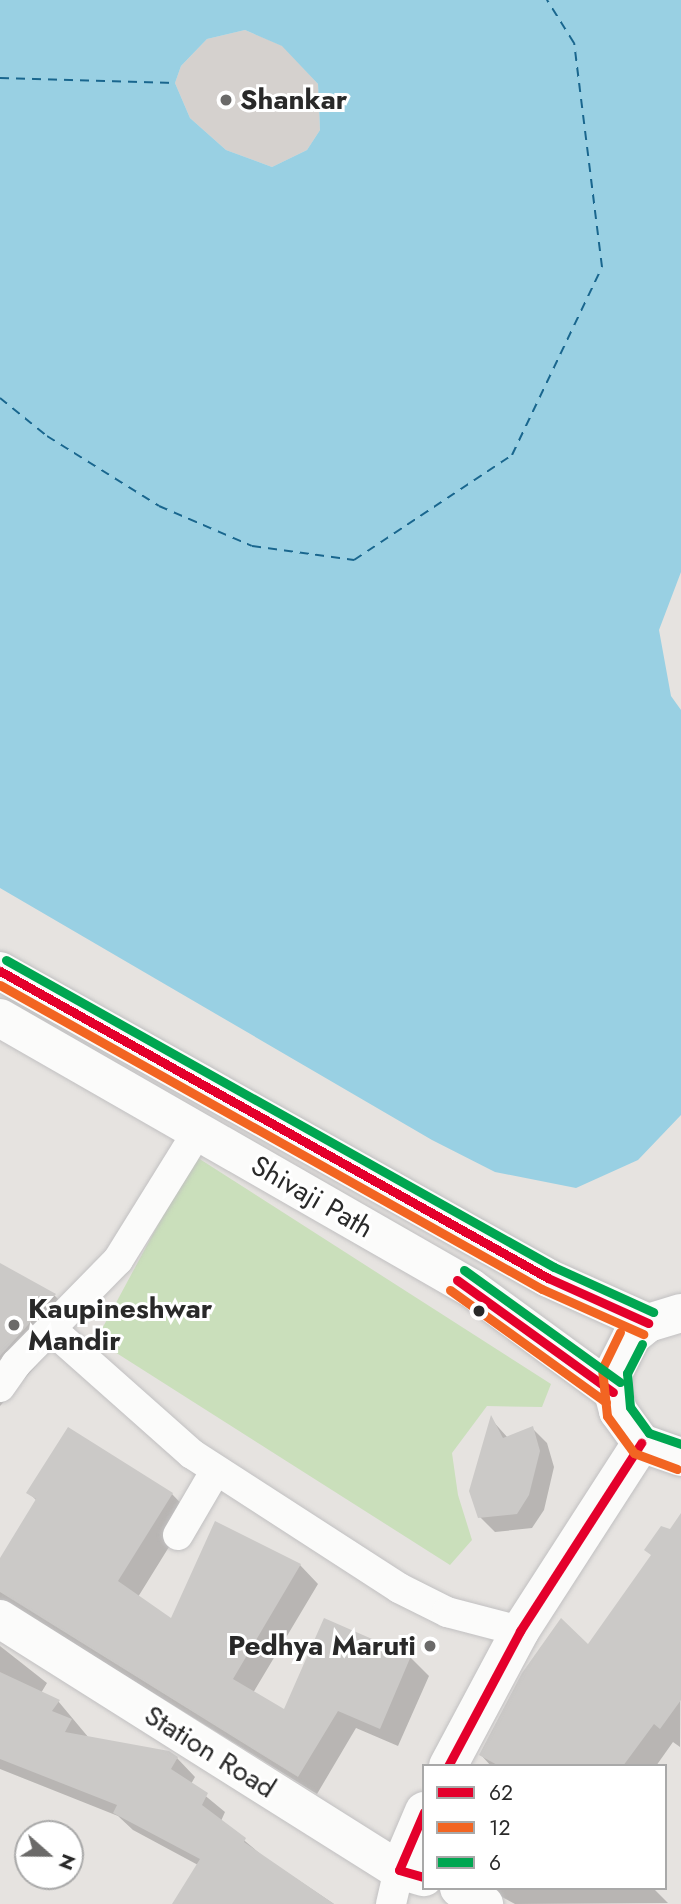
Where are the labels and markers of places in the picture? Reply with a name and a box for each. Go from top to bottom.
place label: Shankar [240,83,347,117]
marker: Shankar [218,92,234,108]
place label: Kaupineshwar Mandir [28,1292,212,1358]
unlabelled marker [472,1304,486,1318]
marker: Kaupineshwar Mandir [6,1317,22,1333]
place label: Pedhya Maruti [228,1629,416,1663]
marker: Pedhya Maruti [422,1638,438,1654]

